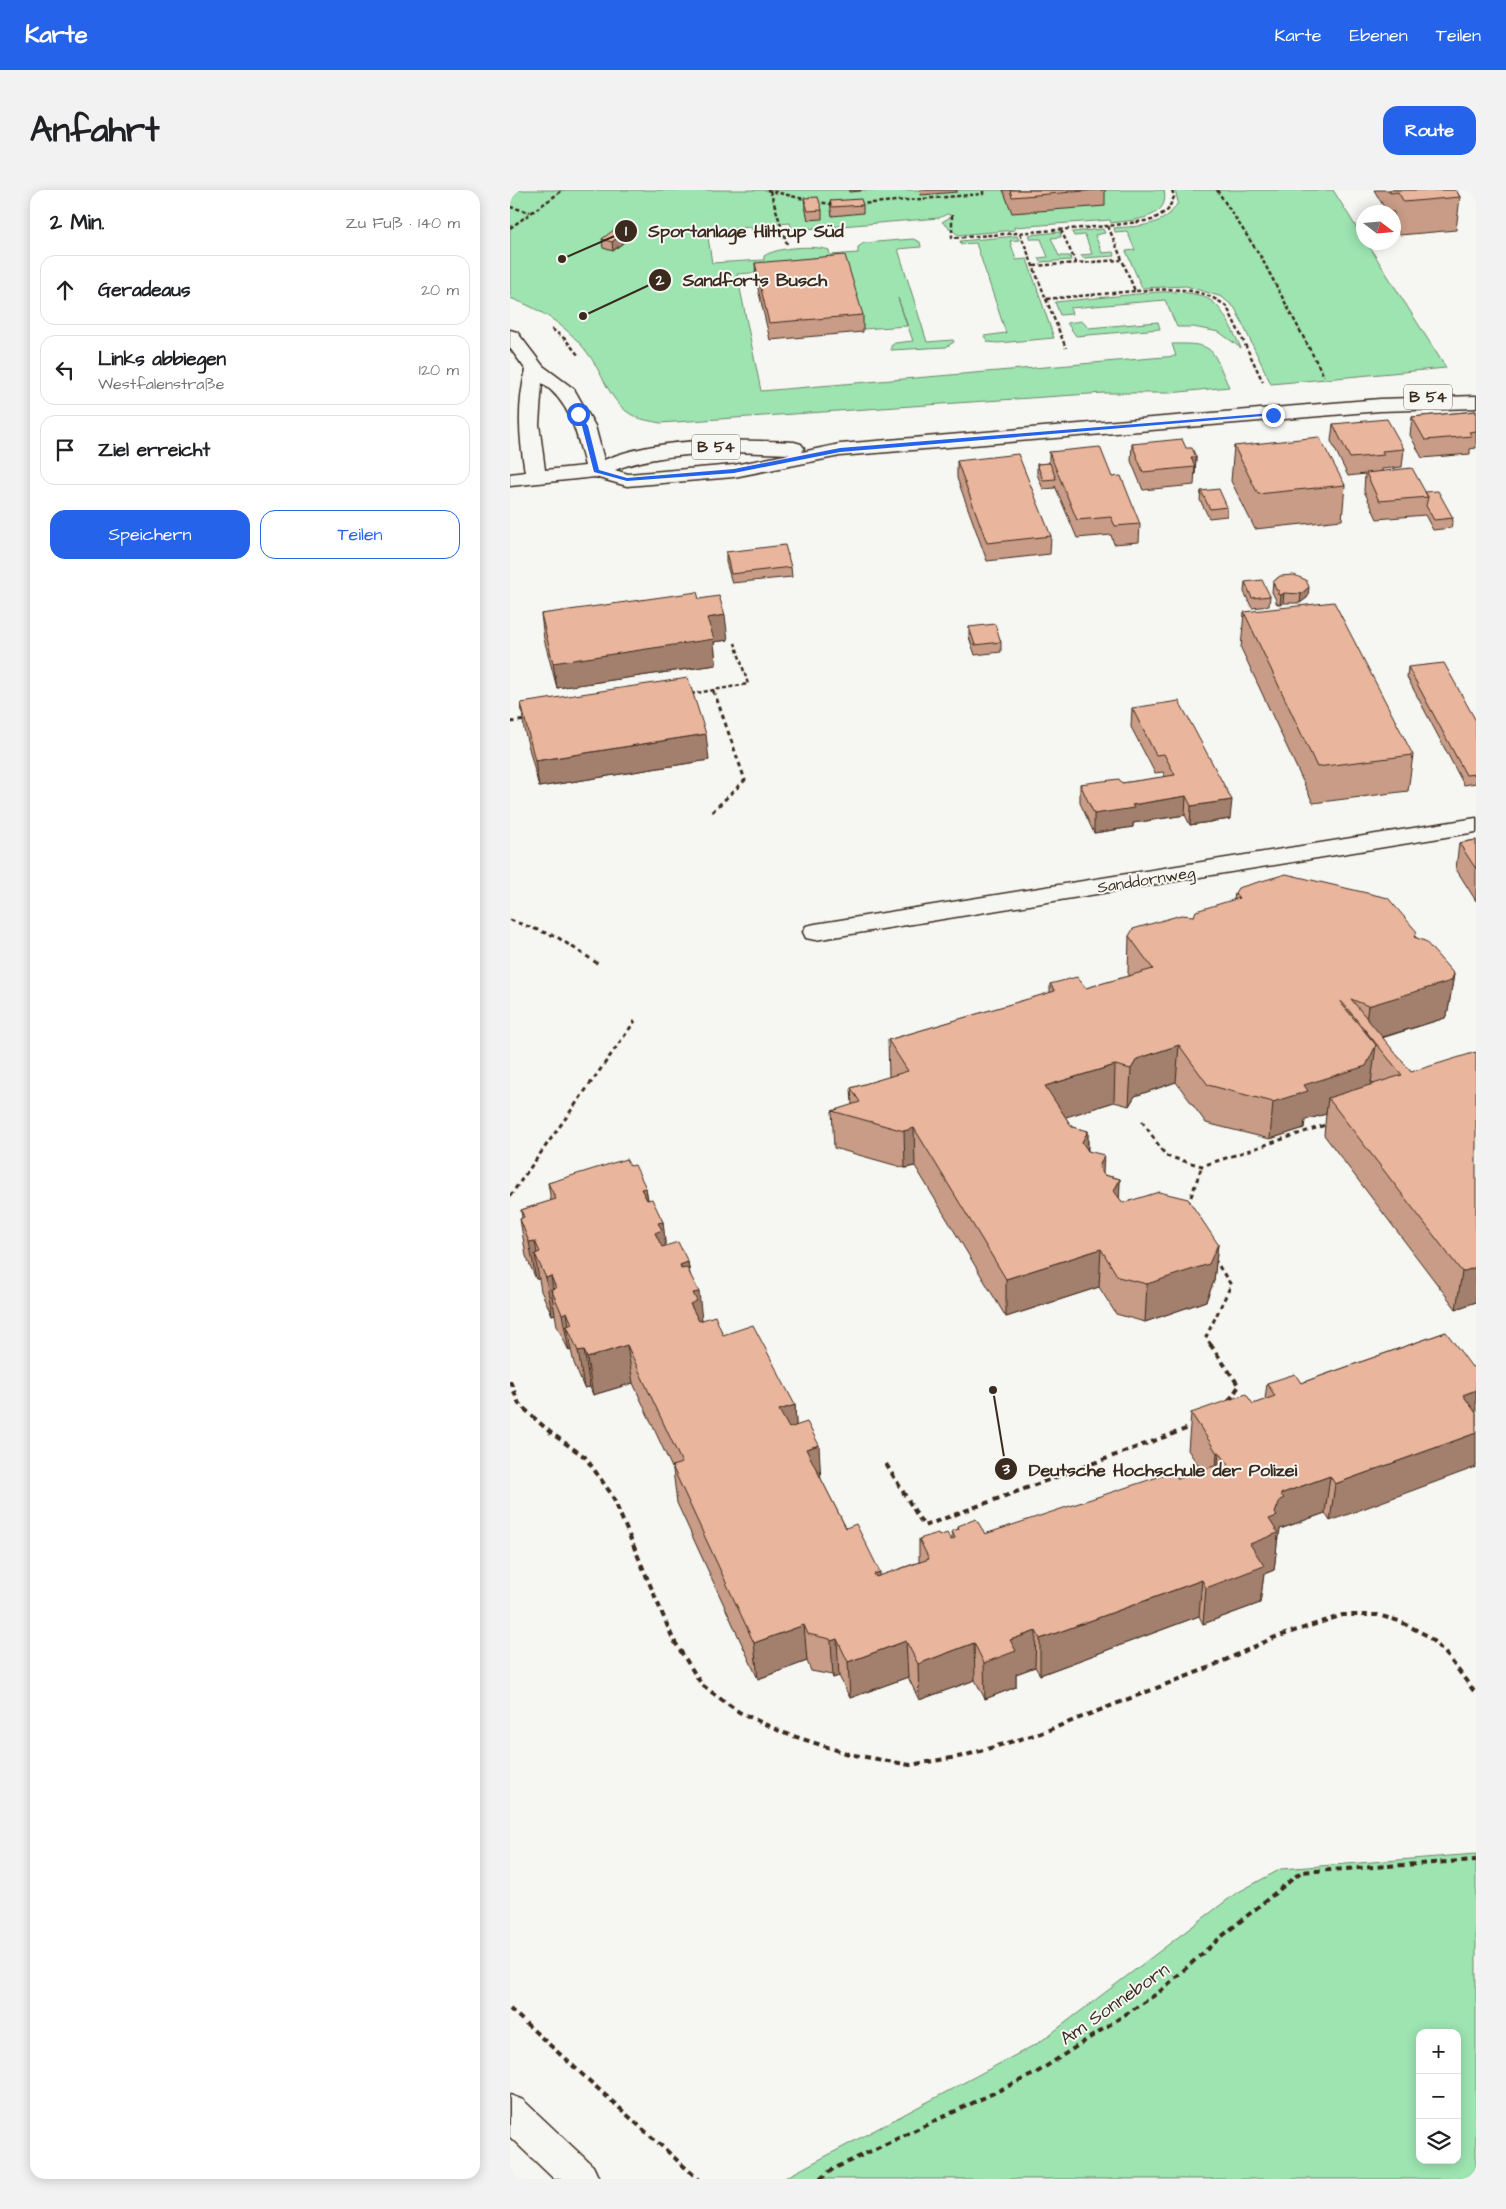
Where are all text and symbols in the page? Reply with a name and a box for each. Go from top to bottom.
text: Karte [25,18,88,52]
text: Karte [1274,23,1322,48]
text: Ebenen [1350,23,1408,48]
text: Teilen [1436,23,1481,48]
text: Anfahrt [30,106,159,155]
button: Route [1383,106,1476,155]
north arrow [1356,205,1401,250]
text: 2 Min. [50,208,104,237]
text: Zu Fuß · 140 m [345,212,460,234]
callout: Sportanlage Hiltrup Süd [613,214,854,247]
text: Sportanlage Hiltrup Süd [647,219,844,245]
text: 1 [625,221,627,242]
callout: Sandforts Busch [648,263,837,296]
text: Sandforts Busch [682,268,828,293]
text: 2 [655,270,665,291]
icon: ahead [51,276,79,304]
text: Geradeaus [98,277,190,304]
text: 20 m [421,279,459,301]
text: Links abbiegen [98,346,226,373]
icon: left [51,356,79,384]
text: 120 m [419,359,459,381]
text: Westfalenstraße [98,373,225,395]
road number: B 54 [1404,384,1452,410]
route start [567,403,590,426]
route end [1262,404,1285,427]
road number: B 54 [692,434,740,460]
icon: arrive [51,436,79,464]
text: Ziel erreicht [98,437,210,464]
button: Speichern [50,510,250,559]
button: Teilen [260,510,460,559]
street label: Sanddornweg [1096,861,1197,900]
callout: Deutsche Hochschule der Polizei [993,1453,1307,1486]
text: Deutsche Hochschule der Polizei [1029,1458,1297,1483]
text: 3 [1001,1459,1010,1480]
street label: Am Sonneborn [1055,1956,1175,2052]
map controls [1416,2029,1461,2164]
button: + [1416,2029,1461,2074]
button: − [1416,2074,1461,2119]
button: layers [1416,2119,1461,2164]

